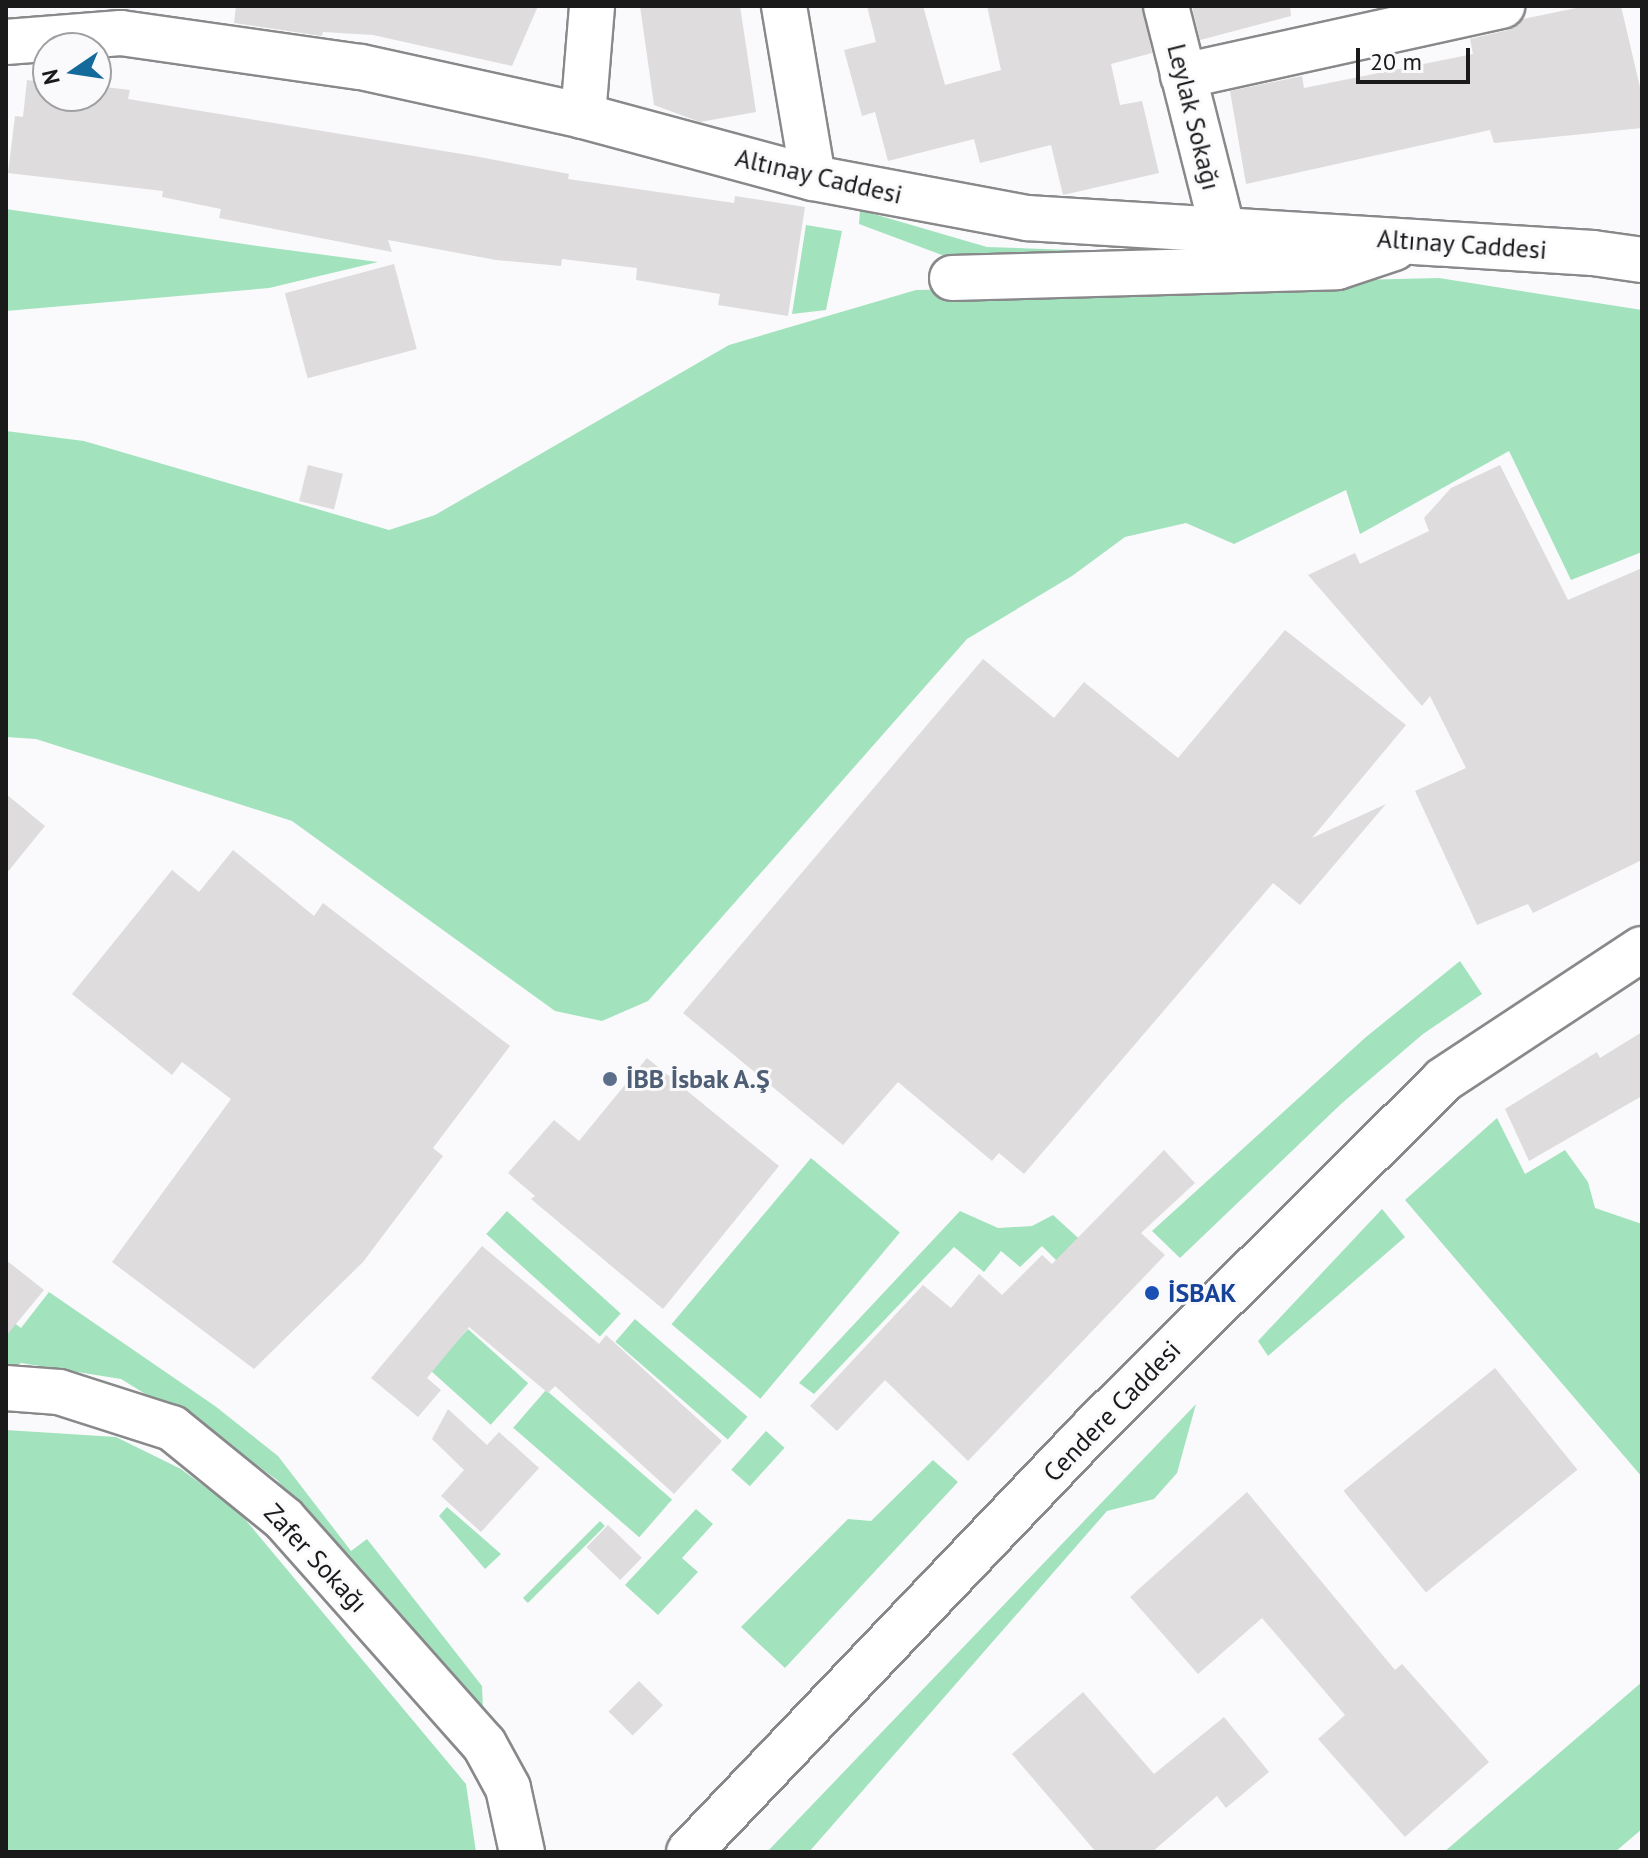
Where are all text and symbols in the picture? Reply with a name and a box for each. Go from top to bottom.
north arrow [32,32,112,112]
scale bar [1360,32,1474,82]
street label: Leylak Sokağı [1161,40,1227,194]
text: 20 m [1370,46,1422,77]
text: N [35,67,66,87]
street label: Altınay Caddesi [732,142,906,210]
street label: Altınay Caddesi [1376,222,1548,266]
place label: İBB İsbak A.Ş [626,1063,772,1095]
marker: İBB İsbak A.Ş [601,1070,619,1088]
place label: İSBAK [1168,1277,1236,1309]
marker: İSBAK [1143,1284,1161,1302]
street label: Cendere Caddesi [1037,1334,1187,1488]
street label: Zafer Sokağı [258,1497,374,1619]

